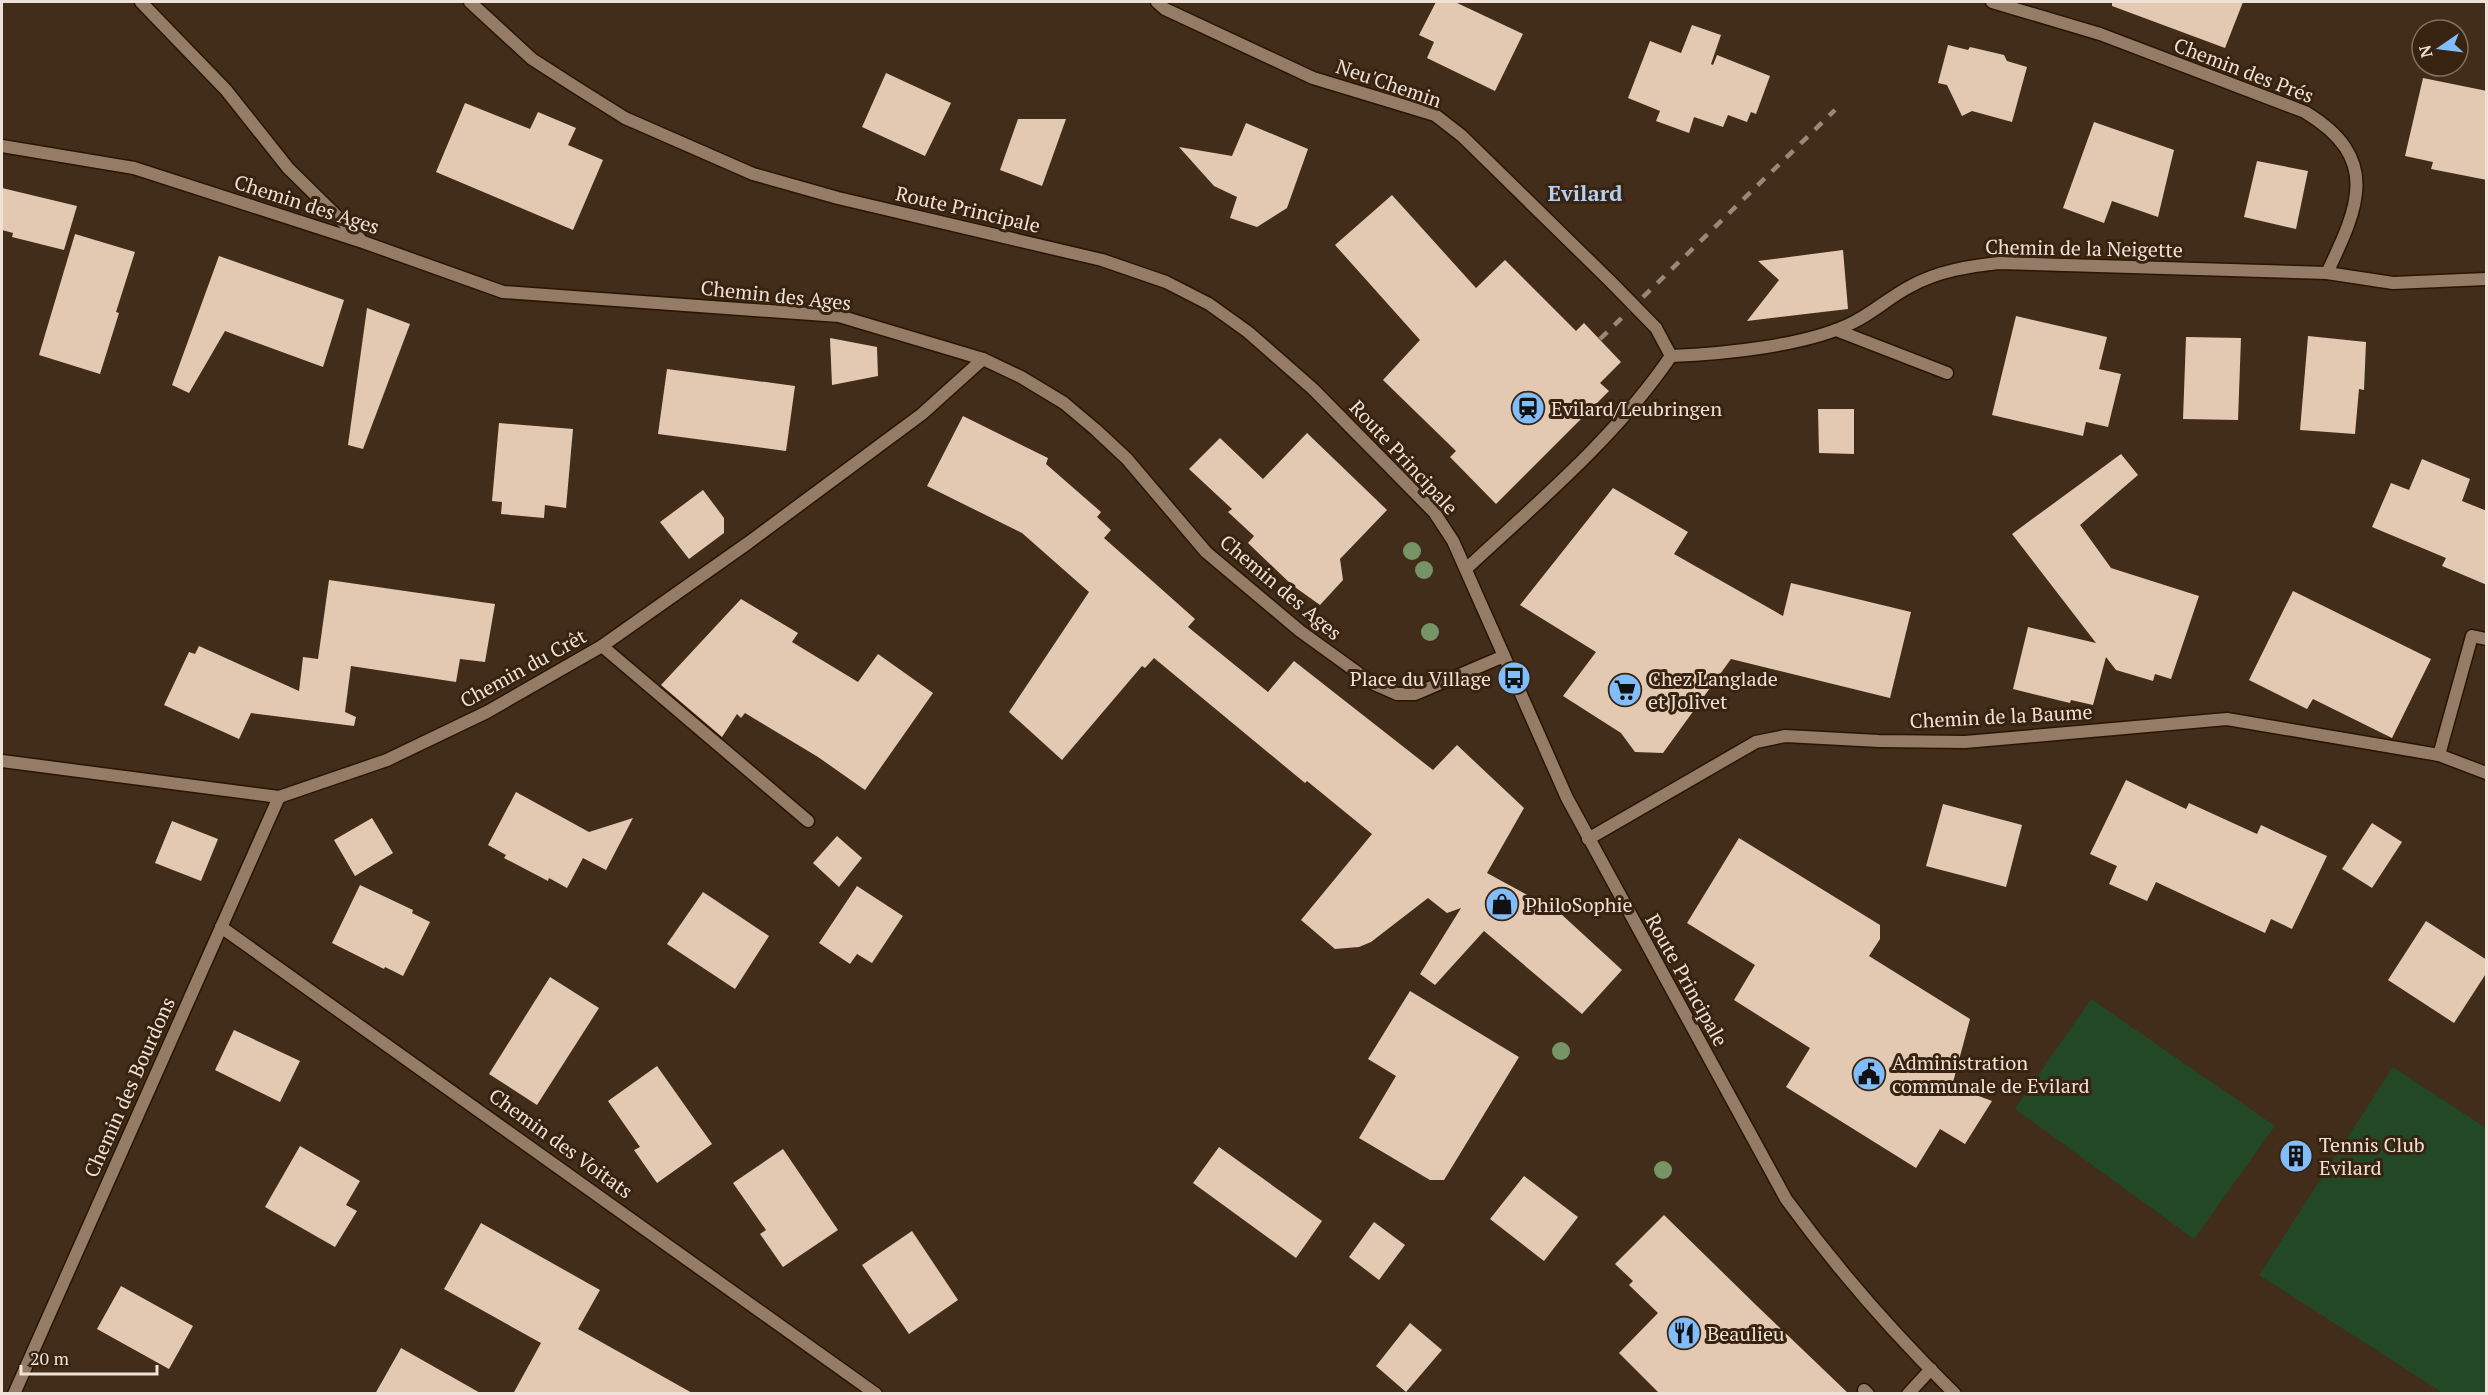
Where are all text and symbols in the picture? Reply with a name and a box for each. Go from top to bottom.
north arrow [2410,18,2470,78]
street label: Chemin des Prés [2170,31,2318,109]
text: N [2413,43,2438,60]
street label: Neu'Chemin [1333,52,1446,114]
street label: Chemin des Ages [231,168,383,240]
district label: Evilard [1548,178,1622,207]
street label: Route Principale [893,179,1043,239]
street label: Chemin de la Neigette [1985,233,2183,263]
street label: Chemin des Ages [699,274,853,316]
station icon: Evilard/Leubringen [1510,390,1546,426]
street label: Route Principale [1344,394,1464,520]
place label: Evilard/Leubringen [1551,395,1722,422]
street label: Chemin des Ages [1214,528,1348,646]
street label: Chemin du Crêt [455,622,591,714]
bus stop icon: Place du Village [1496,660,1532,696]
place label: Place du Village [1350,665,1491,692]
place label: Chez Langlade et Jolivet [1648,665,1778,715]
supermarket icon: Chez Langlade et Jolivet [1607,672,1643,708]
street label: Chemin de la Baume [1909,698,2093,734]
shop icon: PhiloSophie [1484,886,1520,922]
place label: PhiloSophie [1525,891,1633,918]
street label: Route Principale [1639,909,1735,1051]
street label: Chemin des Bourdons [77,993,181,1181]
place label: Administration communale de Evilard [1892,1049,2090,1099]
public building icon: Administration communale de Evilard [1851,1056,1887,1092]
street label: Chemin des Voitats [484,1082,638,1204]
place label: Tennis Club Evilard [2319,1131,2425,1181]
building icon: Tennis Club Evilard [2278,1138,2314,1174]
restaurant icon: Beaulieu [1666,1315,1702,1351]
place label: Beaulieu [1707,1320,1785,1347]
scale bar [21,1338,158,1376]
text: 20 m [30,1346,70,1370]

